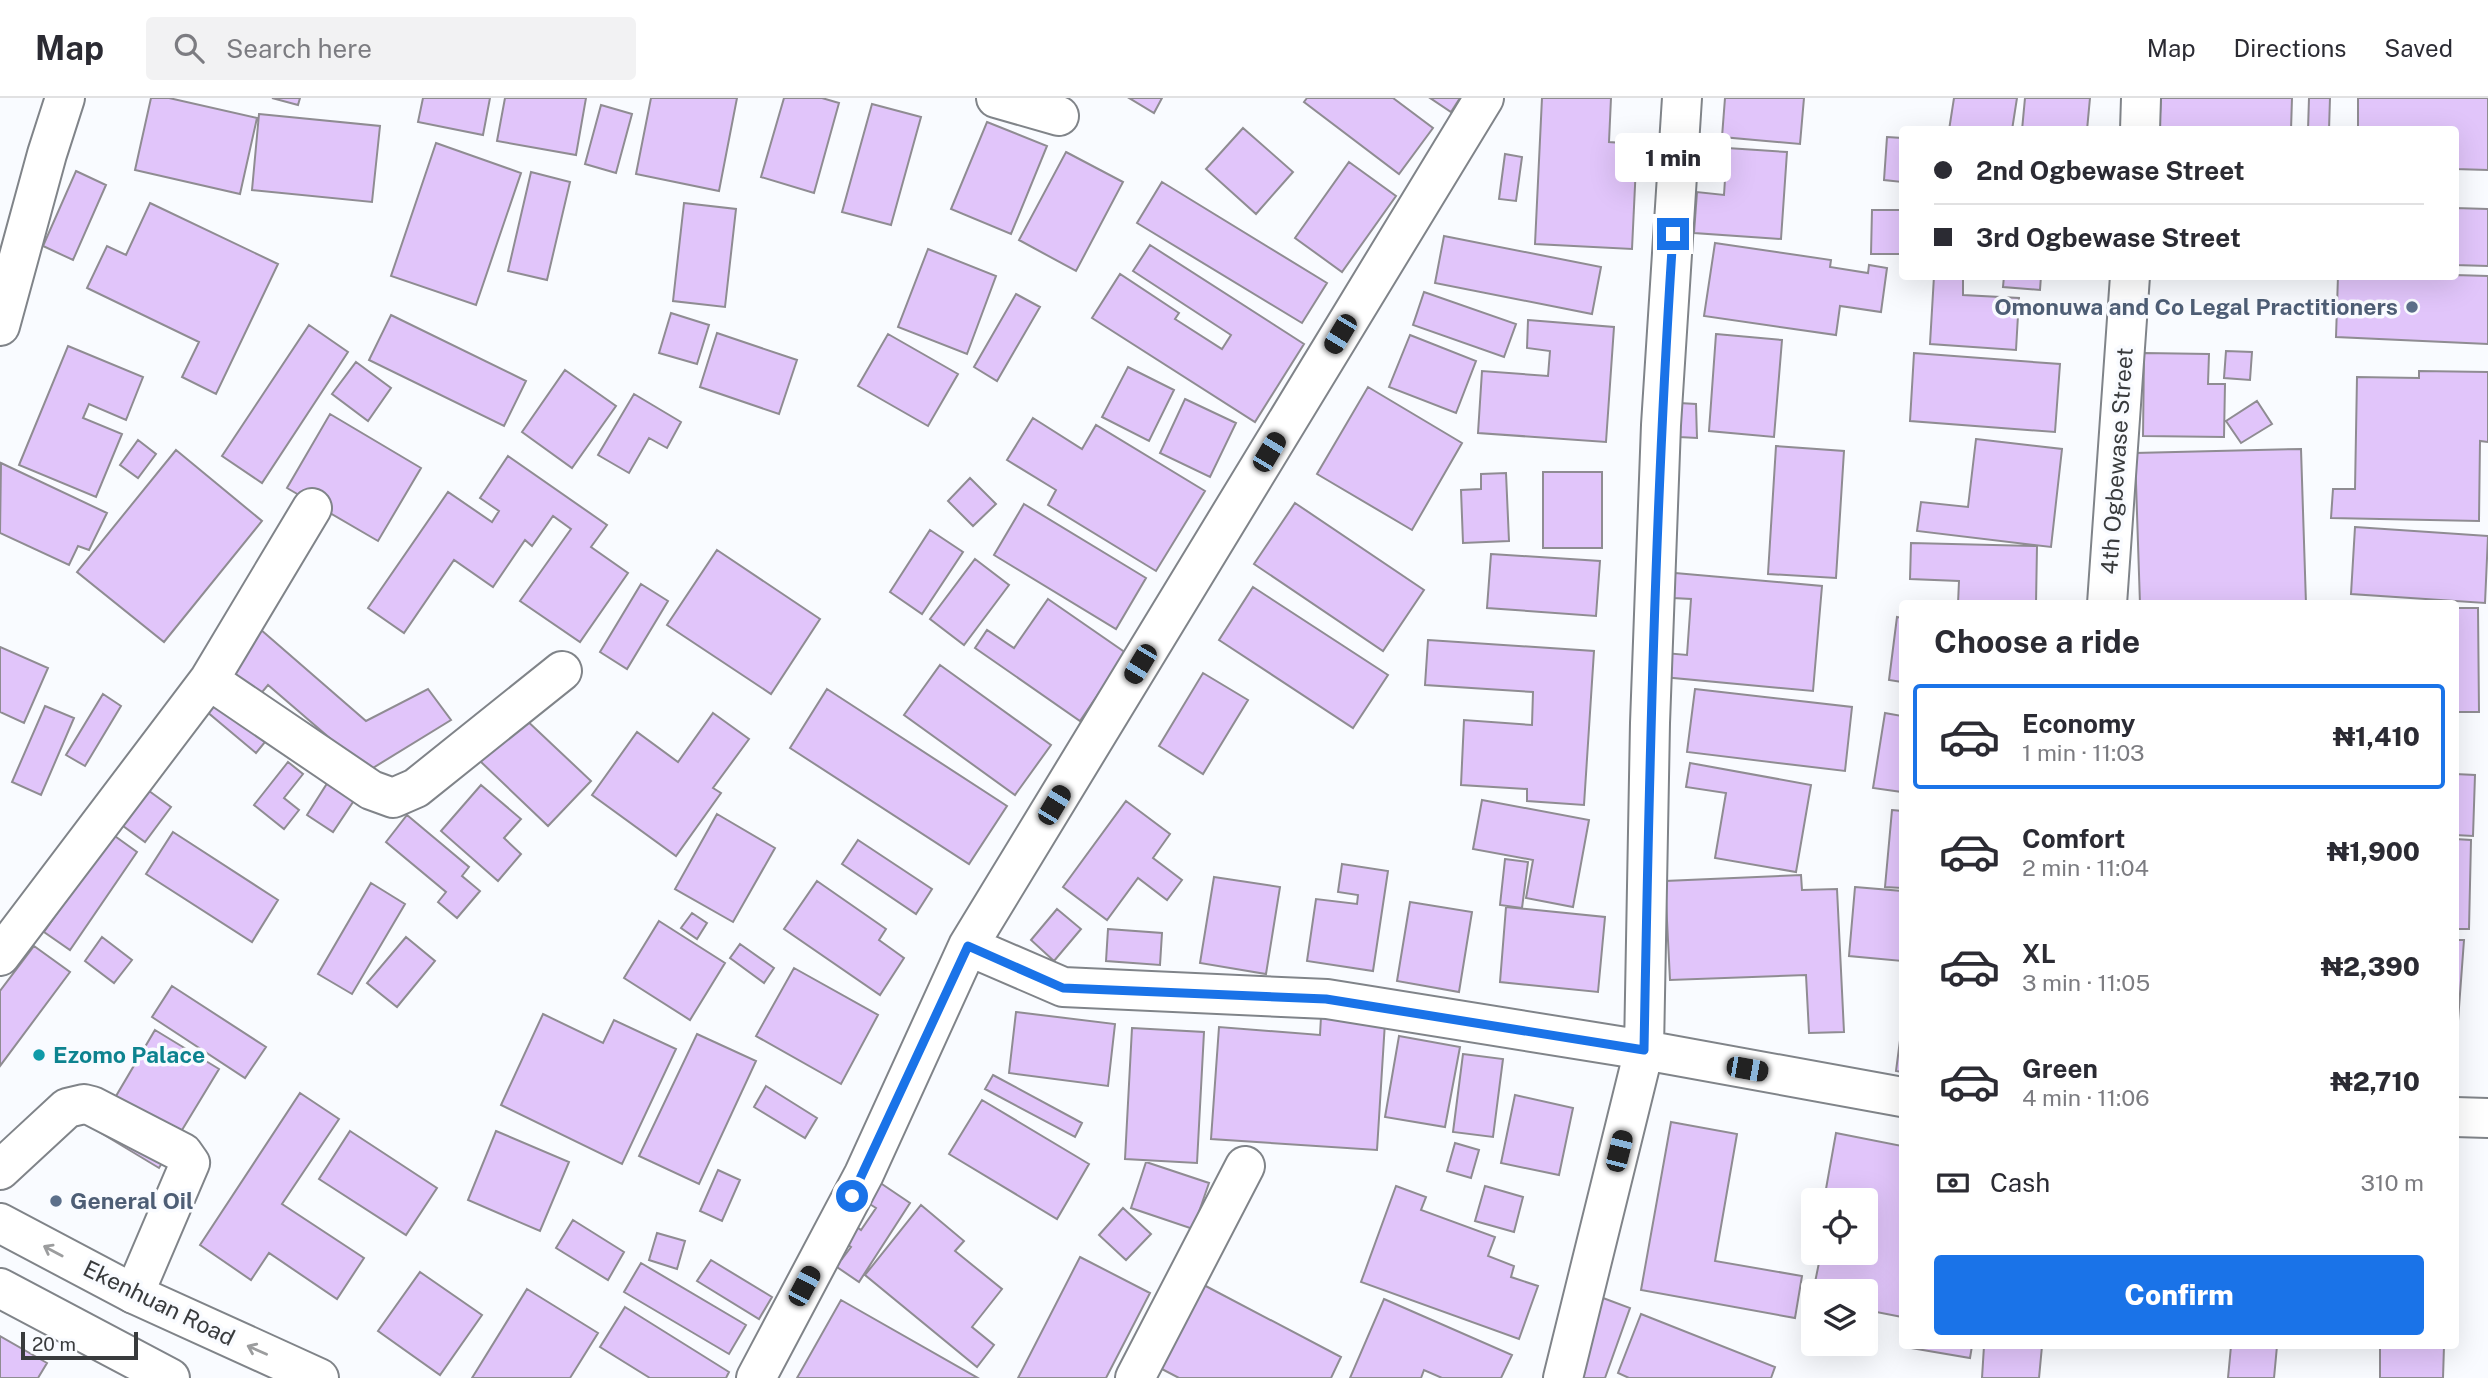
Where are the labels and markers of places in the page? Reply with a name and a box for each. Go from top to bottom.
place label: Omonuwa and Co Legal Practitioners [1994,293,2398,320]
marker: Omonuwa and Co Legal Practitioners [2404,299,2420,315]
place label: Ezomo Palace [53,1041,205,1068]
marker: Ezomo Palace [31,1047,47,1063]
place label: General Oil [70,1187,194,1214]
marker: General Oil [48,1193,64,1209]

